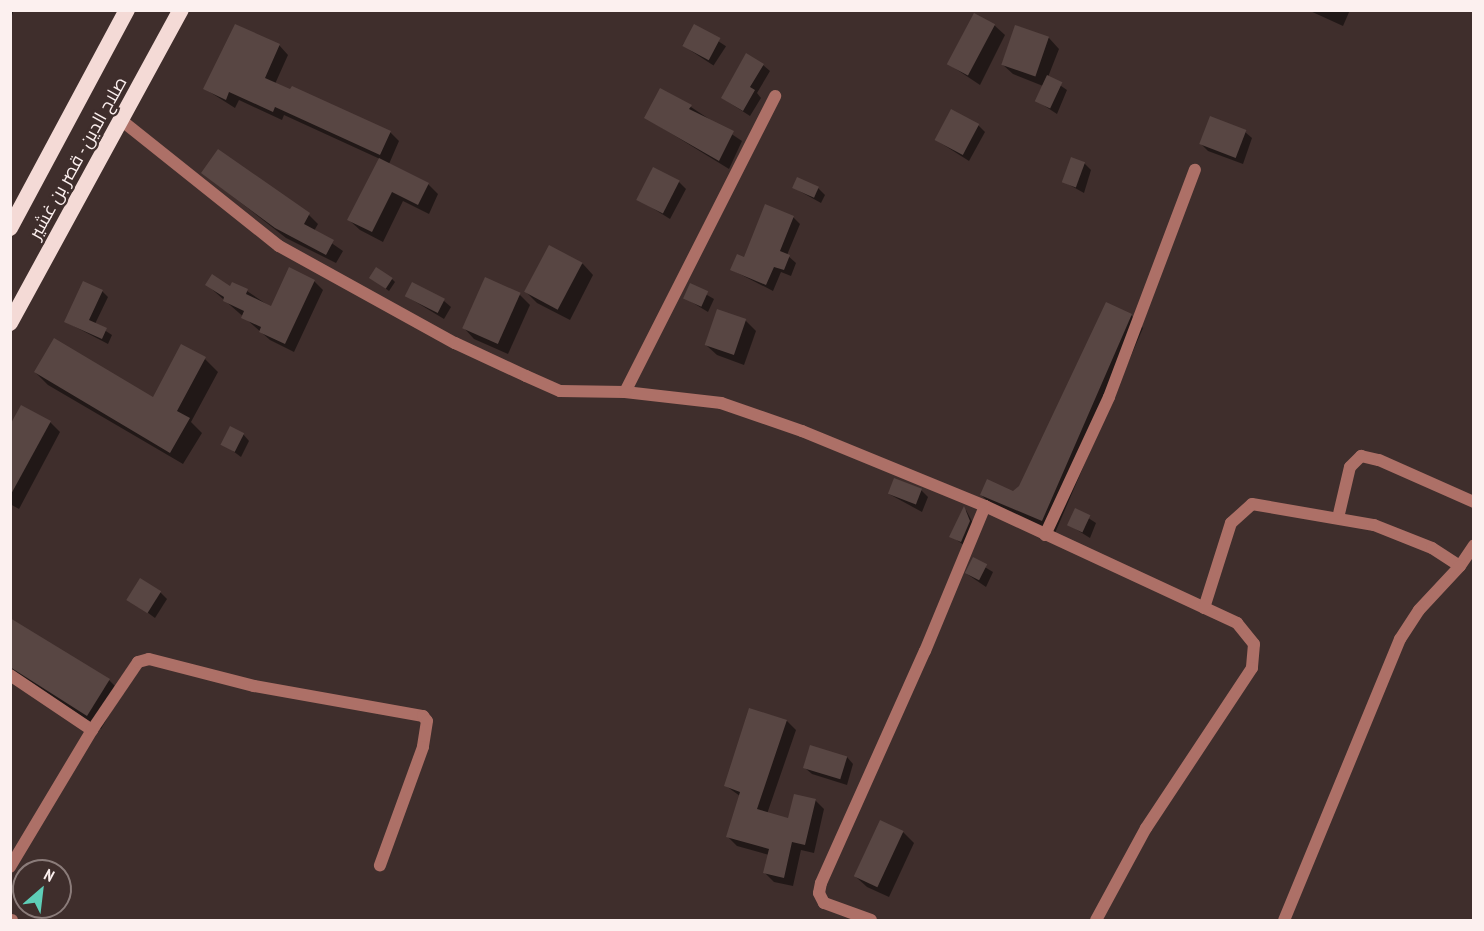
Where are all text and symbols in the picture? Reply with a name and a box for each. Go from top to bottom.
street label: صلاح الدين - قصر بن غشير [24,72,132,244]
north arrow [12,859,72,919]
text: N [41,864,58,886]

